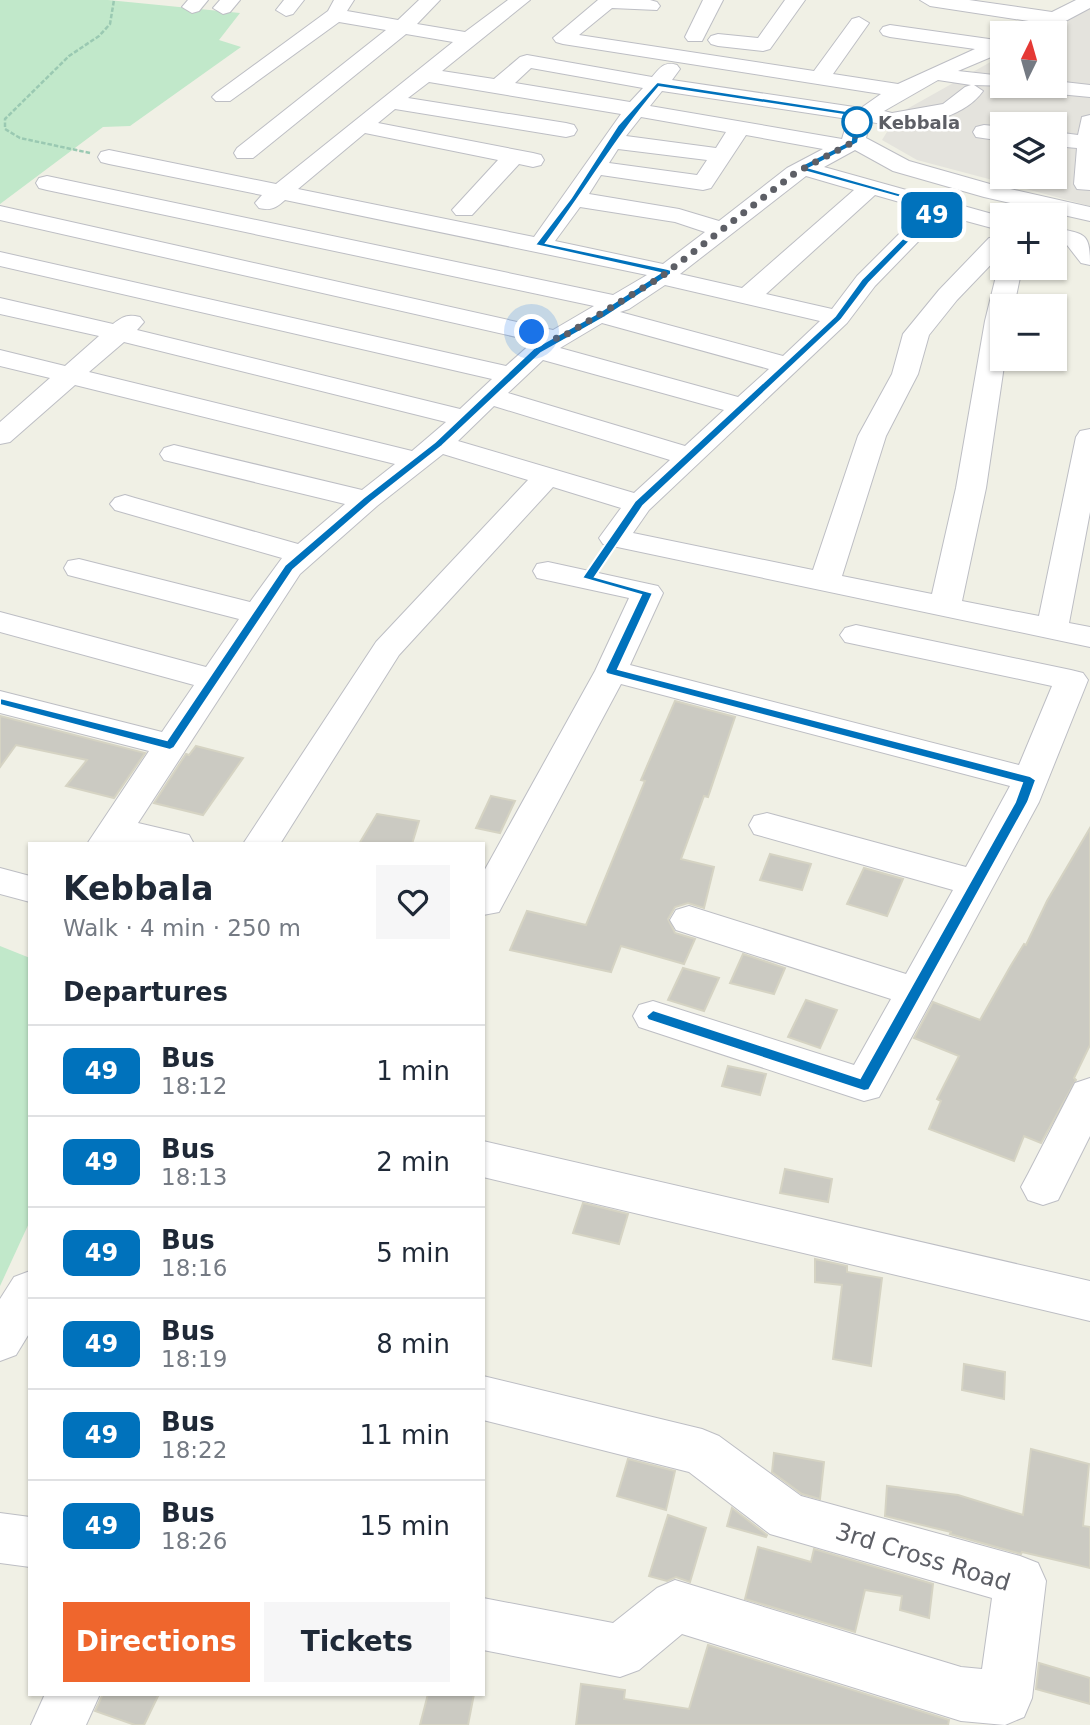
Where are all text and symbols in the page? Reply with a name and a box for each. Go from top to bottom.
north arrow [990,21,1068,98]
map controls [990,21,1067,371]
marker: Kebbala [842,107,872,137]
place label: Kebbala [878,112,960,133]
button: layers [990,112,1067,189]
line badge: 49 [900,192,964,238]
text: 49 [915,201,949,229]
button: + [990,203,1067,280]
button: − [990,294,1067,371]
your location [514,314,549,349]
button: heart [376,865,450,939]
text: Kebbala [63,869,213,908]
text: Walk · 4 min · 250 m [63,915,301,941]
text: Departures [63,977,228,1007]
text: Bus [161,1043,215,1073]
text: 1 min [376,1056,450,1086]
text: 49 [85,1057,118,1085]
text: 18:12 [161,1073,227,1099]
text: Bus [161,1134,215,1164]
text: 2 min [376,1147,450,1177]
text: 49 [85,1148,118,1176]
text: 18:13 [161,1164,227,1190]
text: Bus [161,1225,215,1255]
text: 5 min [376,1238,450,1268]
text: 49 [85,1239,118,1267]
text: 18:16 [161,1255,227,1281]
text: Bus [161,1316,215,1346]
text: 8 min [376,1329,450,1359]
text: 49 [85,1330,118,1358]
text: 18:19 [161,1346,227,1372]
text: Bus [161,1407,215,1437]
text: 11 min [360,1420,450,1450]
text: 49 [85,1421,118,1449]
text: 18:22 [161,1437,227,1463]
text: Bus [161,1498,215,1528]
text: 15 min [360,1511,450,1541]
text: 49 [85,1512,118,1540]
street label: 3rd Cross Road [832,1517,1014,1597]
text: 18:26 [161,1528,227,1554]
button: Directions [63,1602,250,1682]
button: Tickets [264,1602,450,1682]

